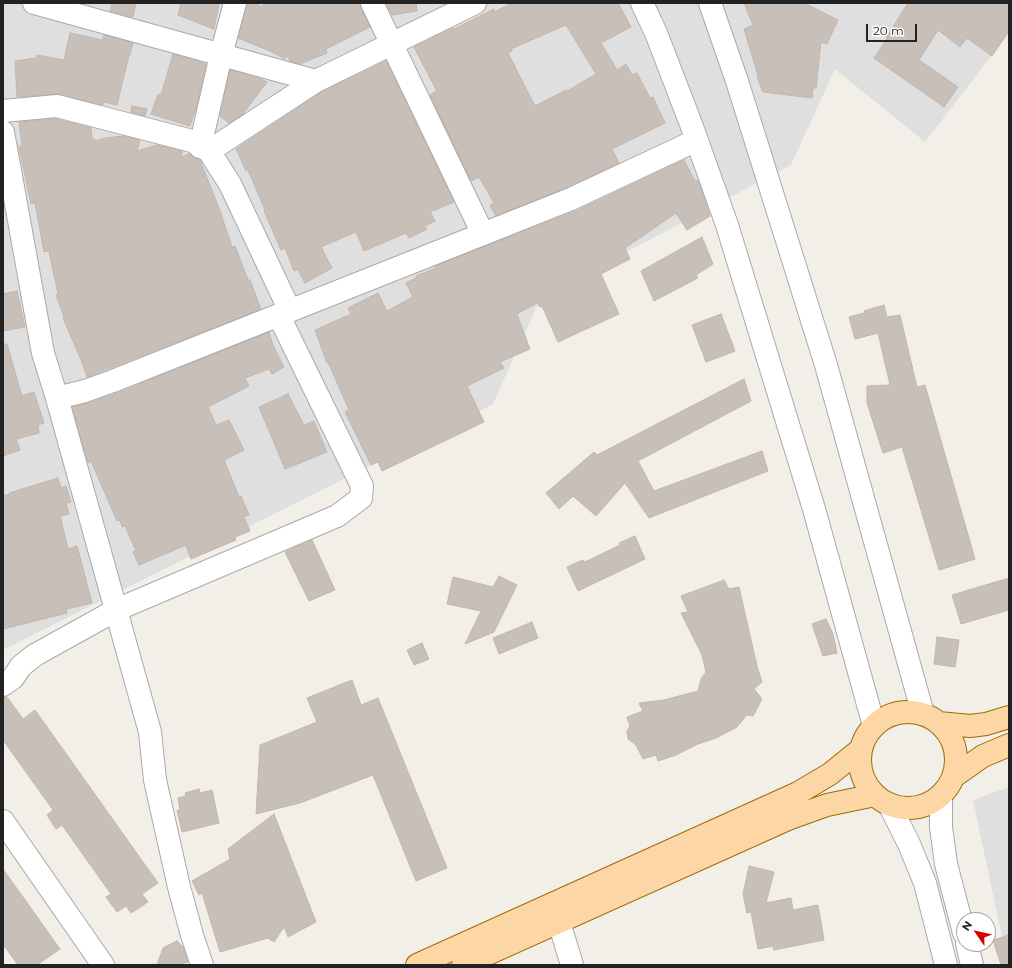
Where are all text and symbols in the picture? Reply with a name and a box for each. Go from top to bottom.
scale bar [868,16,919,42]
text: 20 m [873,23,904,38]
north arrow [956,912,996,952]
text: N [959,918,975,933]

